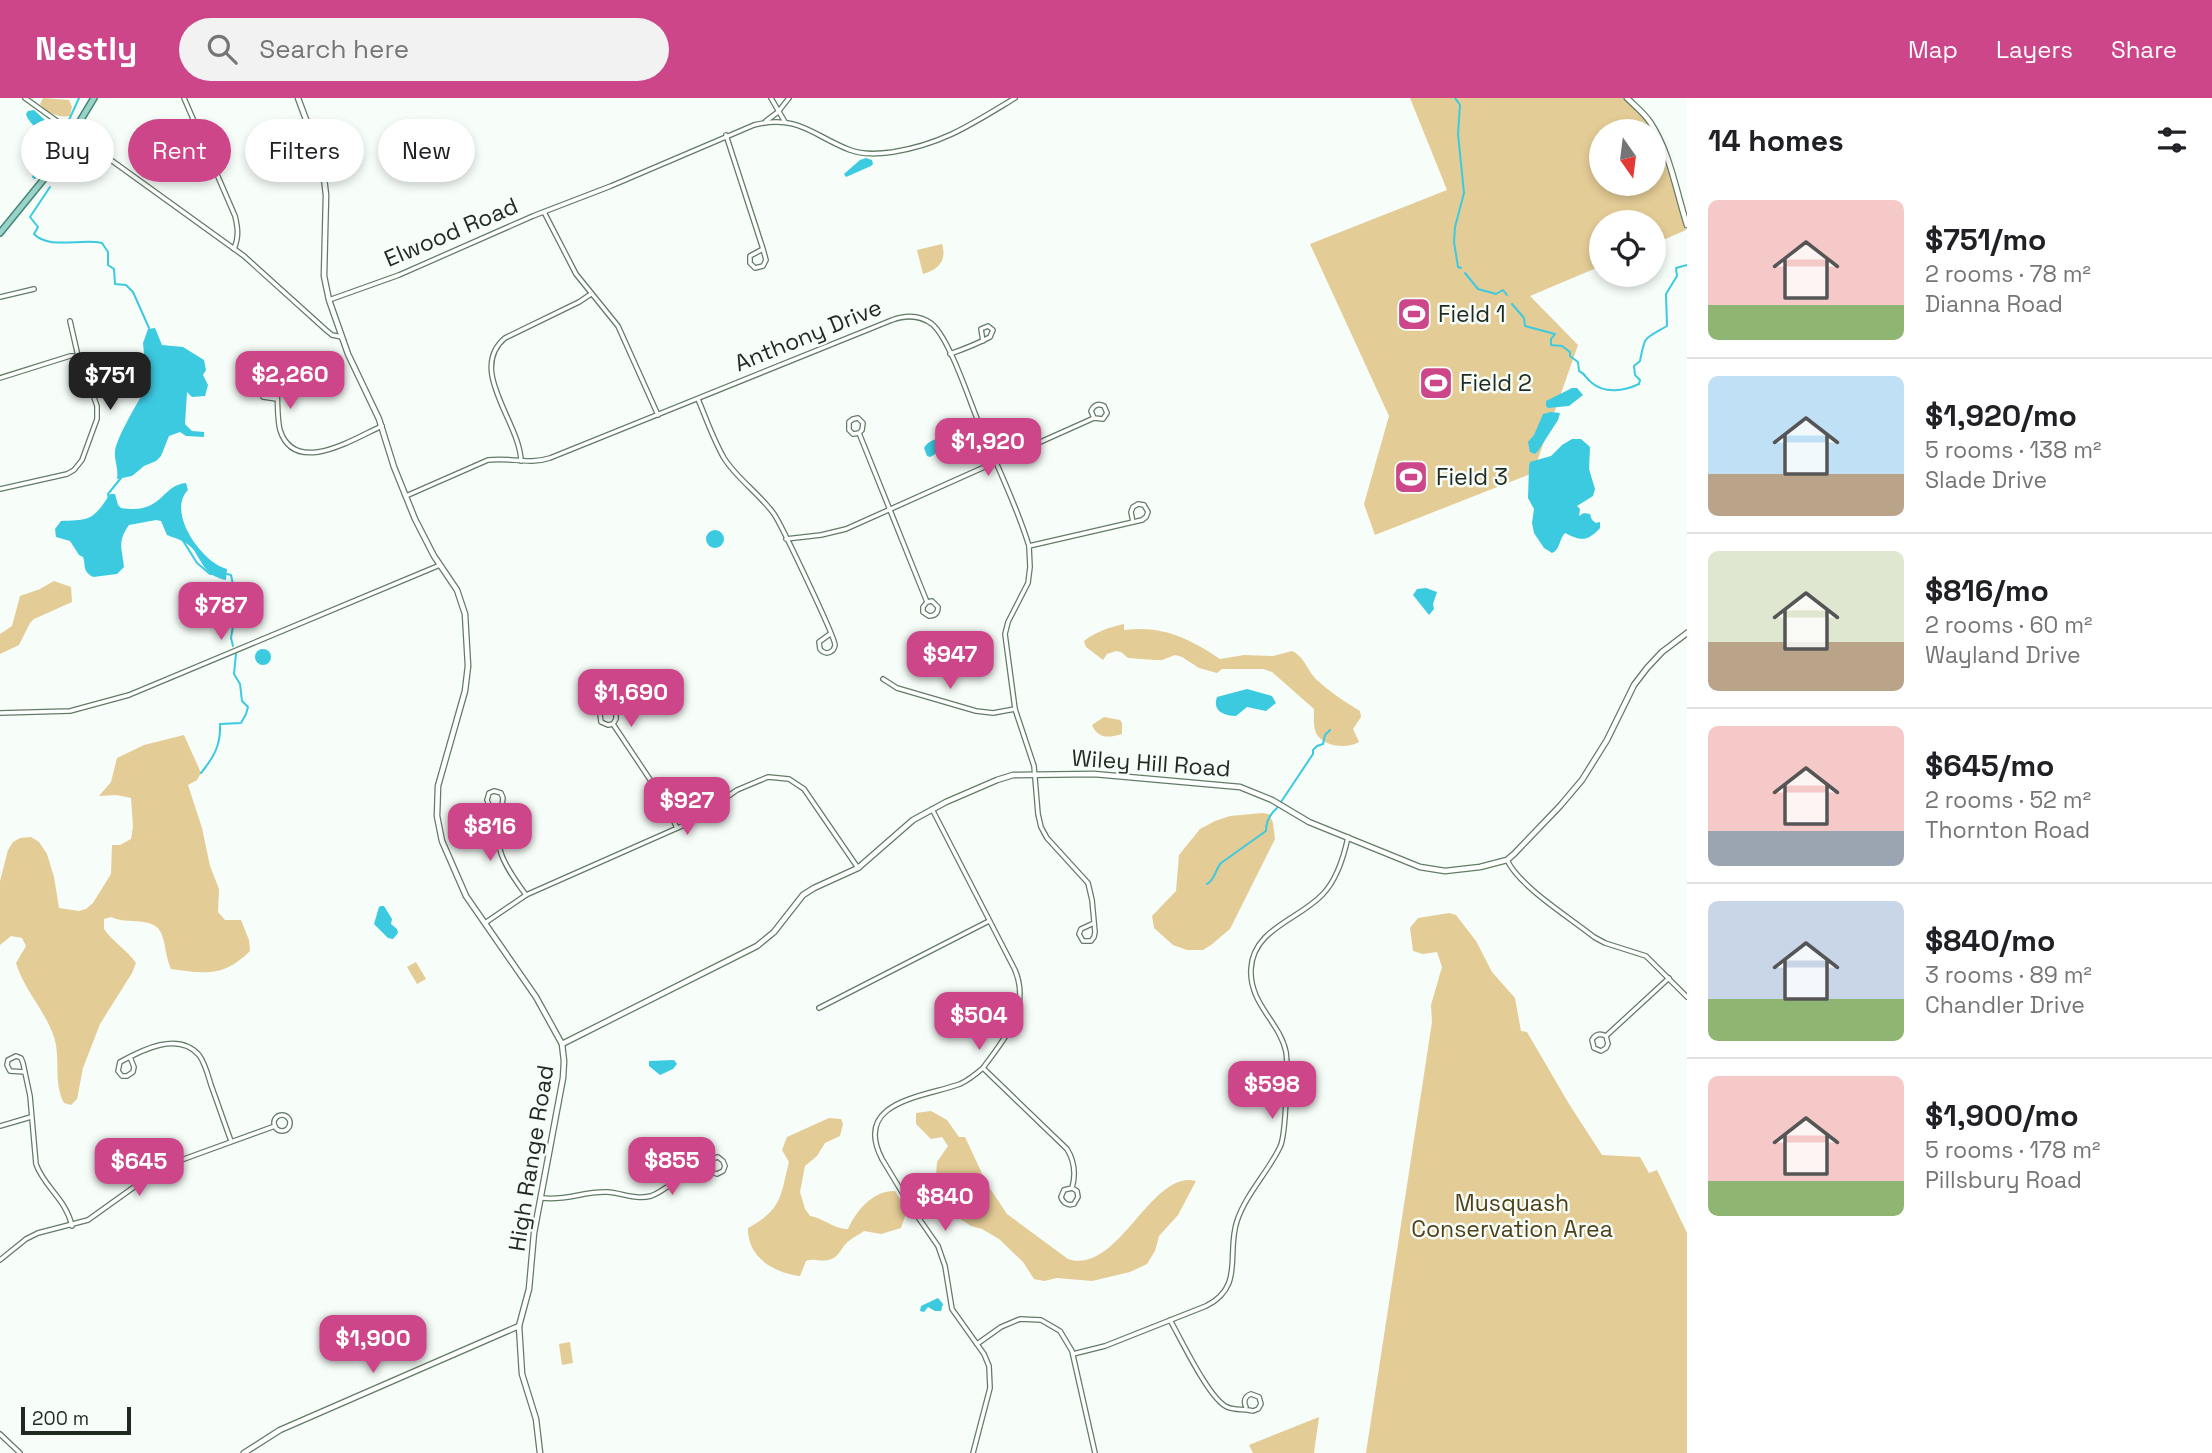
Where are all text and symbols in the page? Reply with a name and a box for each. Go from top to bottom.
search box [179,18,669,81]
text: Nestly [35,28,137,70]
icon: search [203,30,241,68]
text: Search here [259,32,409,66]
text: Map [1908,34,1958,65]
text: Layers [1996,34,2073,65]
text: Share [2111,34,2177,65]
chip: Buy [21,119,114,182]
chip: Rent [128,119,231,182]
chip: Filters [245,119,364,182]
chip: New [378,119,475,182]
north arrow [1589,119,1666,196]
map controls [1589,119,1666,287]
text: 14 homes [1708,121,1844,160]
icon: filters [2153,121,2191,159]
street label: Elwood Road [380,190,522,274]
button: locate [1589,210,1666,287]
text: $751/mo [1925,220,2046,259]
icon: home [1764,228,1848,312]
text: 2 rooms · 78 m² [1925,259,2091,289]
text: Dianna Road [1925,289,2063,319]
street label: Anthony Drive [730,292,886,378]
sports icon: Field 1 [1395,295,1433,333]
place label: Field 1 [1438,299,1506,329]
pin: $751 [69,352,151,412]
pin: $2,260 [233,352,347,411]
text: $2,260 [251,359,329,389]
text: $751 [85,360,135,390]
sports icon: Field 2 [1417,364,1455,402]
place label: Field 2 [1460,368,1532,398]
text: $1,920/mo [1925,396,2077,435]
icon: home [1764,404,1848,488]
pin: $1,920 [931,418,1045,478]
text: $1,920 [951,426,1025,456]
text: 5 rooms · 138 m² [1925,435,2101,465]
sports icon: Field 3 [1392,458,1430,496]
place label: Field 3 [1436,462,1508,492]
text: Slade Drive [1925,465,2047,495]
text: $816/mo [1925,571,2049,610]
icon: home [1764,579,1848,663]
pin: $787 [180,582,262,642]
text: $787 [195,590,248,620]
text: 2 rooms · 60 m² [1925,610,2092,640]
pin: $947 [909,632,991,691]
text: $947 [923,639,977,669]
text: Wayland Drive [1925,640,2081,670]
pin: $1,690 [574,670,688,729]
text: $1,690 [594,677,668,707]
street label: Wiley Hill Road [1070,742,1232,784]
text: $645/mo [1925,746,2054,785]
icon: home [1764,754,1848,838]
pin: $927 [646,778,728,837]
text: $927 [660,785,714,815]
text: 2 rooms · 52 m² [1925,785,2091,815]
pin: $816 [449,804,531,863]
text: $816 [464,811,516,841]
text: Thornton Road [1925,815,2090,845]
text: $840/mo [1925,921,2055,960]
icon: home [1764,929,1848,1013]
text: 3 rooms · 89 m² [1925,960,2092,990]
text: Chandler Drive [1925,990,2085,1020]
pin: $504 [938,992,1020,1052]
text: $504 [950,1000,1008,1030]
pin: $598 [1231,1062,1313,1121]
street label: High Range Road [501,1063,561,1253]
text: $598 [1244,1069,1300,1099]
text: $1,900/mo [1925,1096,2079,1135]
icon: home [1764,1104,1848,1188]
text: 5 rooms · 178 m² [1925,1135,2100,1165]
pin: $645 [98,1138,180,1198]
pin: $855 [631,1138,713,1197]
text: $855 [644,1145,700,1175]
text: $645 [111,1146,167,1176]
text: Pillsbury Road [1925,1165,2082,1195]
pin: $840 [904,1174,986,1233]
text: $840 [916,1181,974,1211]
park label: Musquash Conservation Area [1411,1188,1613,1244]
pin: $1,900 [316,1316,430,1375]
text: $1,900 [335,1323,411,1353]
scale bar [21,1404,131,1436]
text: 200 m [32,1406,89,1431]

